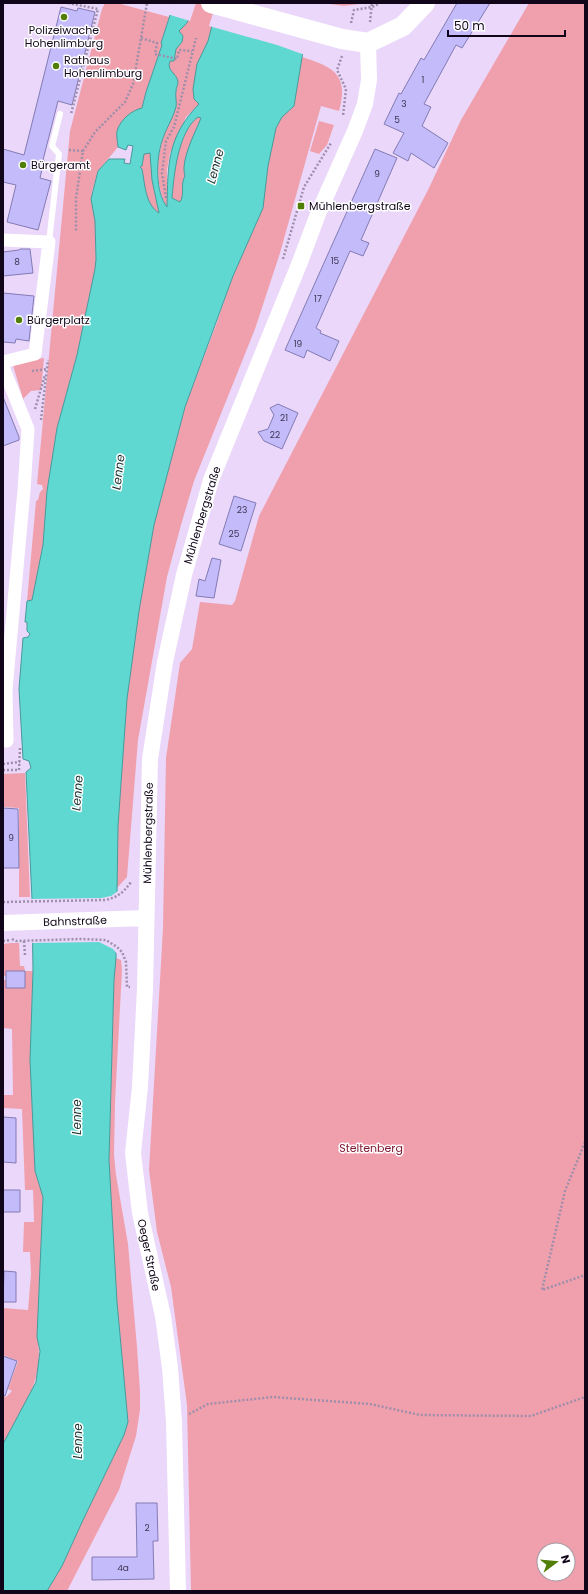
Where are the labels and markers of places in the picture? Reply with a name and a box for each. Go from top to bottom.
marker: Polizeiwache Hohenlimburg [59,12,69,22]
place label: Polizeiwache Hohenlimburg [25,22,103,51]
place label: Rathaus Hohenlimburg [64,52,142,81]
marker: Rathaus Hohenlimburg [51,61,61,71]
place label: Bürgeramt [31,157,90,173]
marker: Bürgeramt [18,160,28,170]
place label: Mühlenbergstraße [309,198,411,214]
marker: Mühlenbergstraße [296,201,306,211]
place label: Bürgerplatz [27,312,90,328]
marker: Bürgerplatz [14,315,24,325]

